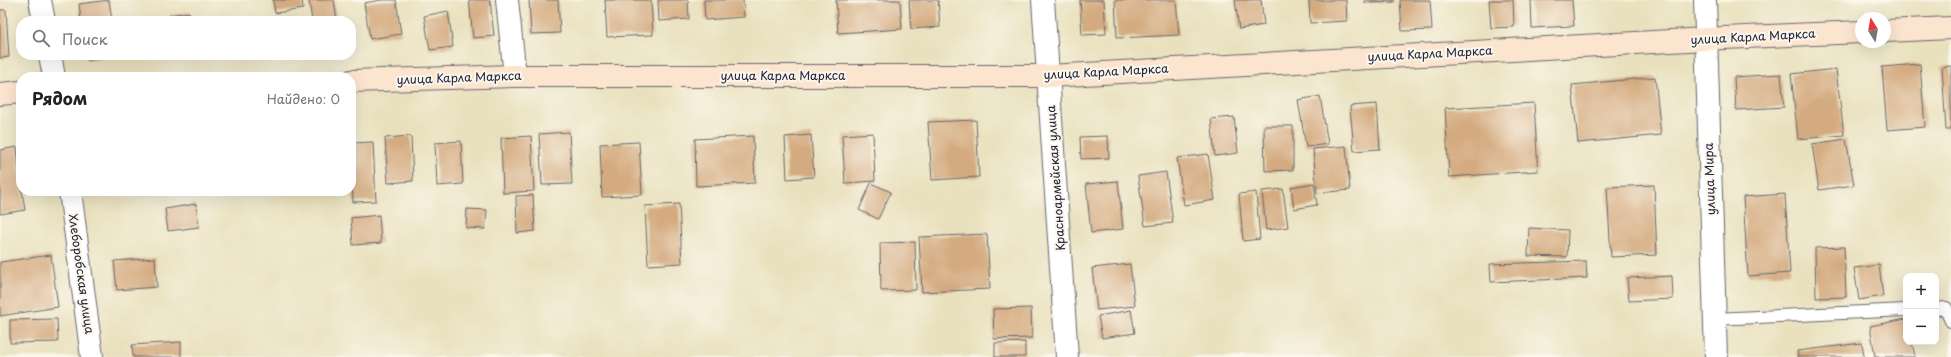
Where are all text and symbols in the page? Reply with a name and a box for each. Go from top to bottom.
north arrow [1855,12,1891,48]
search box [16,16,356,60]
street label: улица Карла Маркса [1690,24,1816,48]
icon: search [30,27,52,49]
text: Поиск [62,27,108,50]
street label: улица Карла Маркса [1367,41,1493,65]
street label: улица Карла Маркса [1043,59,1169,83]
street label: улица Карла Маркса [396,66,522,88]
street label: улица Карла Маркса [720,66,846,84]
text: Рядом [32,85,87,111]
text: Найдено: 0 [267,89,340,108]
street label: Красноармейская улица [1041,104,1069,251]
street label: улица Мира [1699,142,1719,215]
street label: Хлеборобская улица [65,213,99,336]
map controls [1903,273,1939,345]
button: + [1903,273,1939,309]
button: − [1903,309,1939,345]

